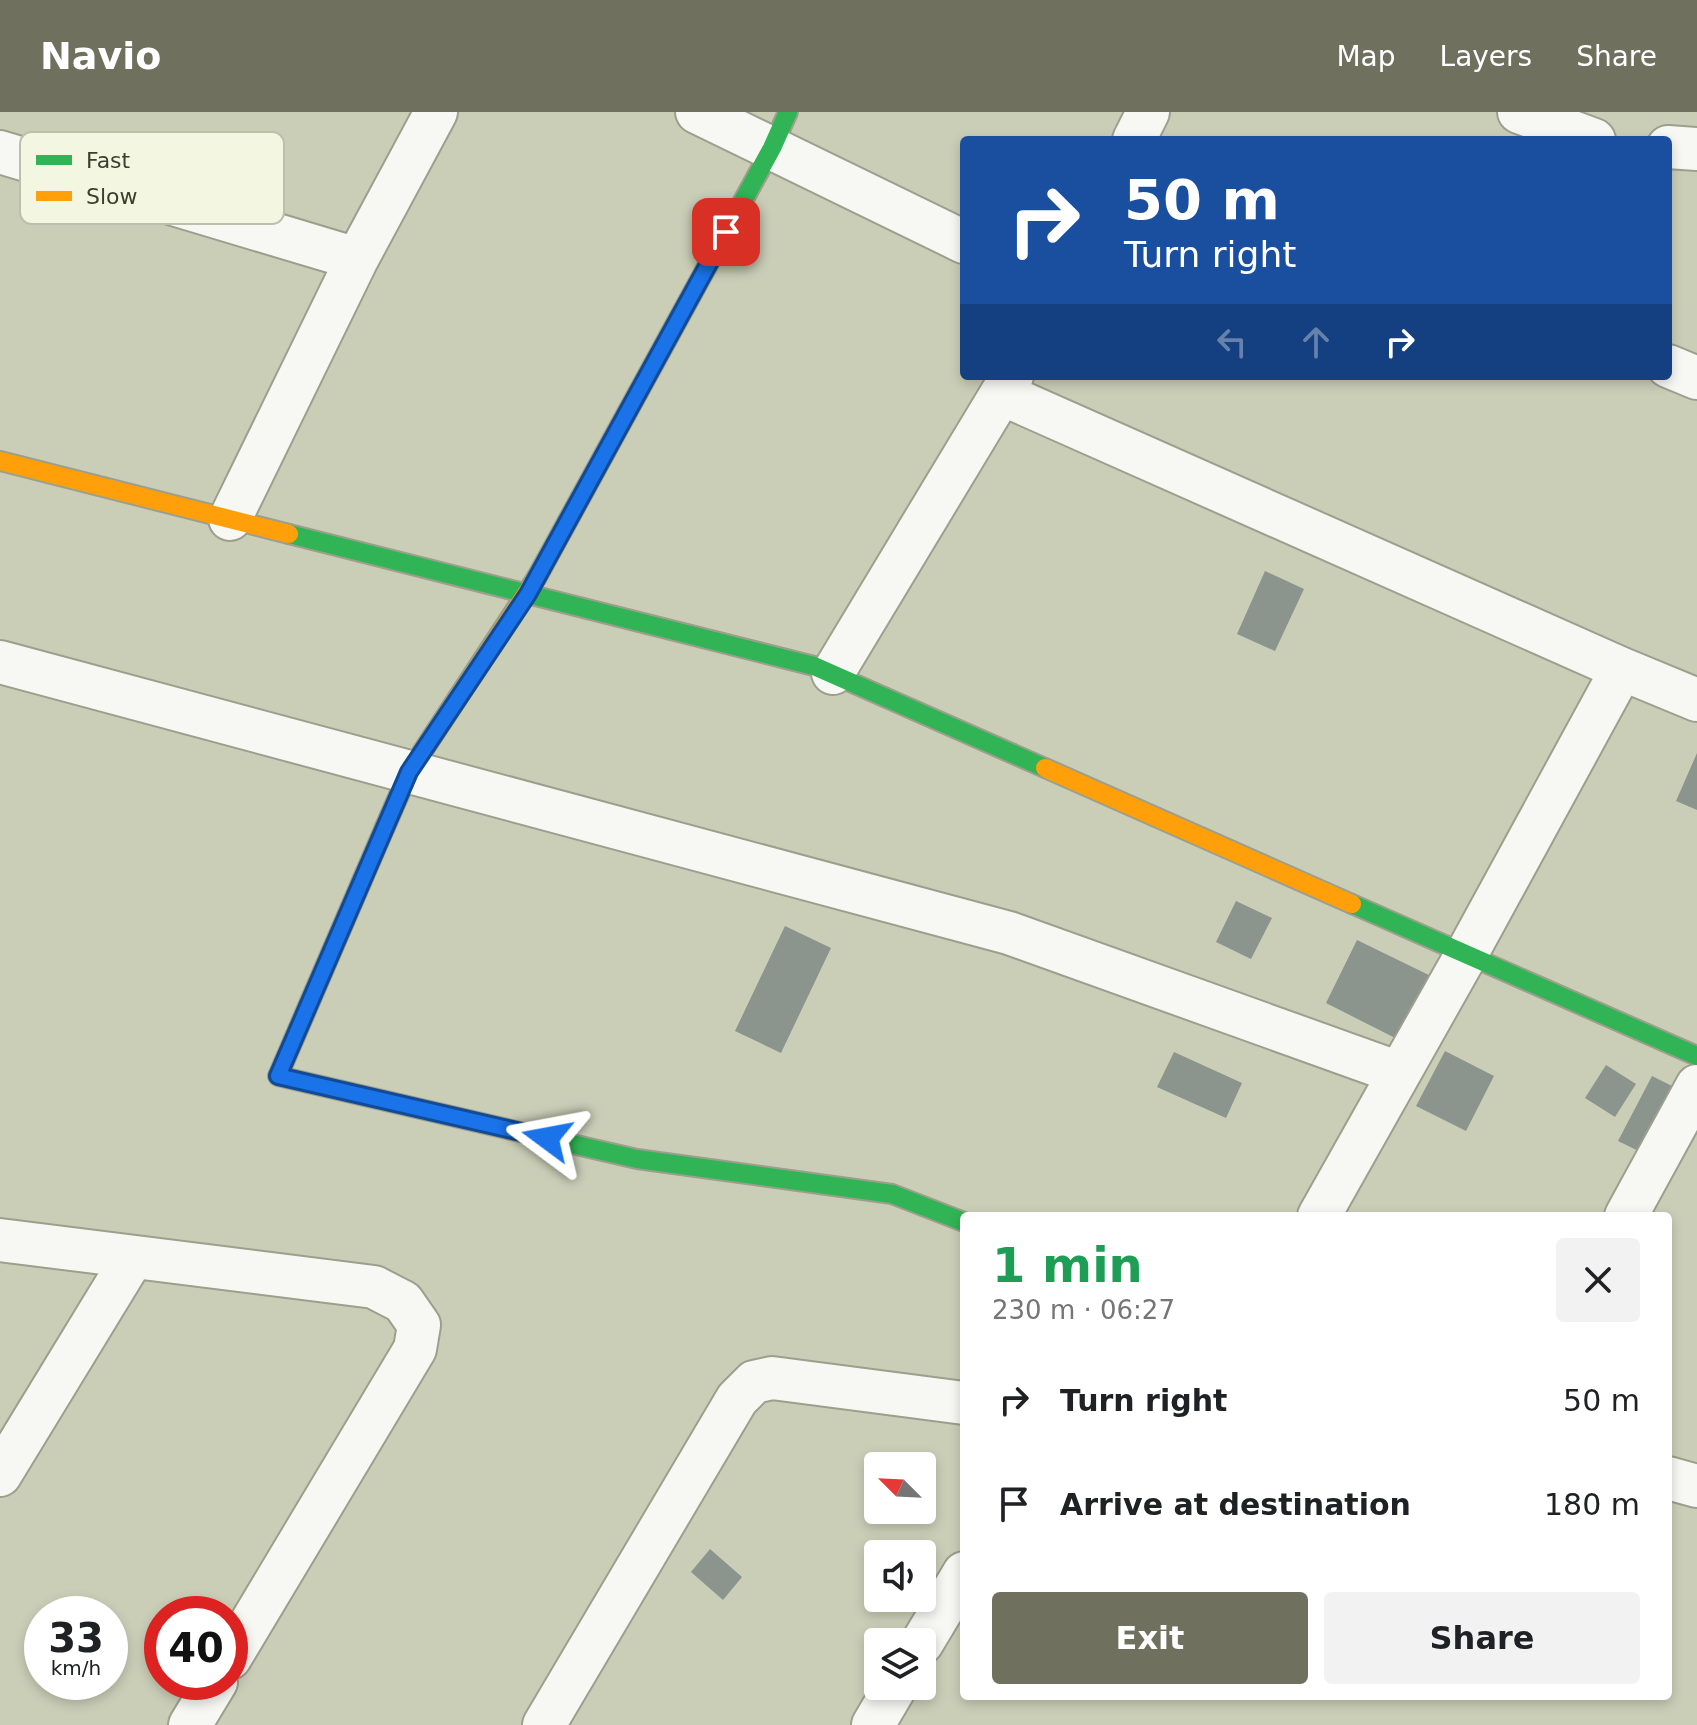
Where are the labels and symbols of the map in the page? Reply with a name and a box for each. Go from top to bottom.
legend [20,132,284,224]
text: Fast [86,148,131,173]
text: Slow [86,184,138,209]
pin [692,198,760,266]
position arrow [505,1096,589,1180]
north arrow [864,1452,936,1524]
speed limit sign: 40 [144,1596,248,1700]

